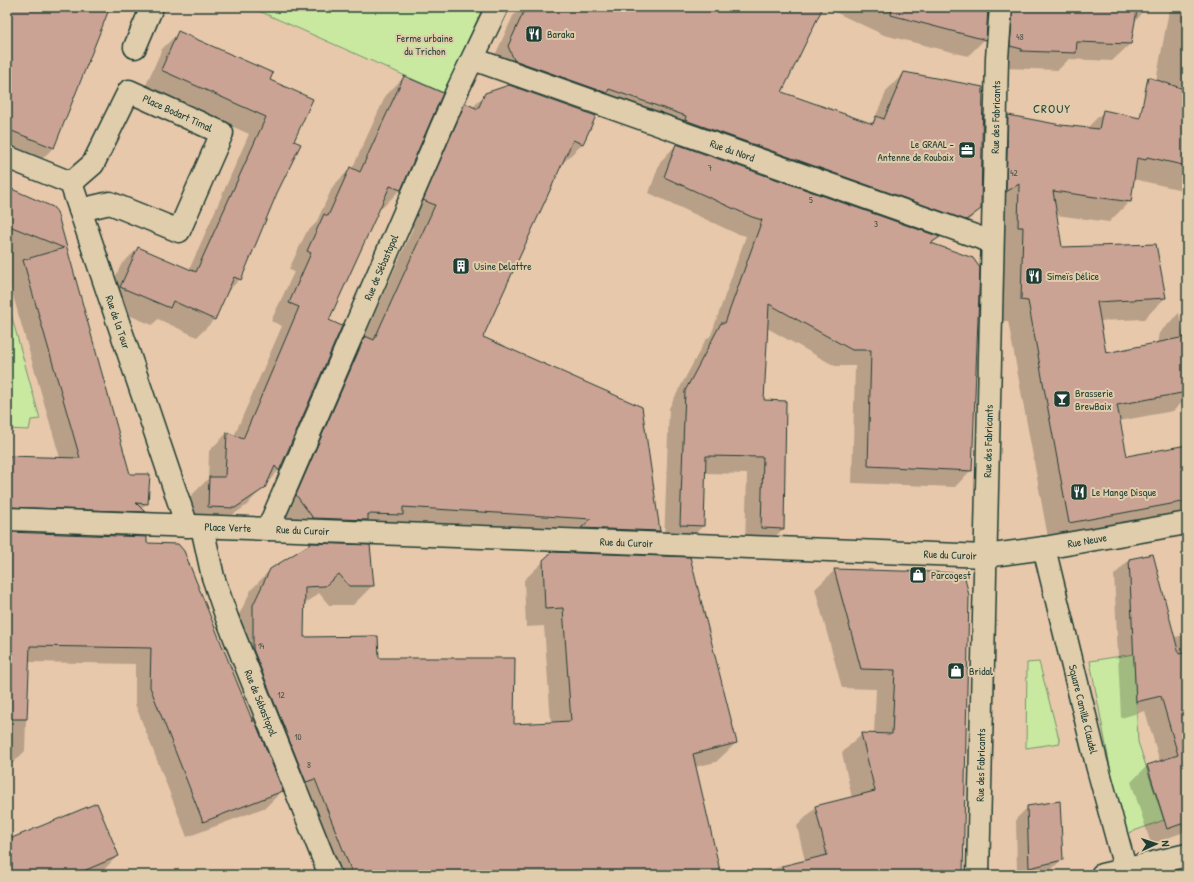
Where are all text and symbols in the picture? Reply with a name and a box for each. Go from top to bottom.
restaurant icon: Baraka [524,24,544,44]
place label: Baraka [547,27,575,41]
park label: Ferme urbaine du Trichon [396,31,454,58]
house number: 48 [1016,31,1024,43]
street label: Rue des Fabricants [988,80,1003,154]
street label: Place Bodart Timal [141,91,215,135]
district label: CROUY [1033,99,1071,117]
street label: Rue du Nord [708,136,757,165]
place label: Le GRAAL - Antenne de Roubaix [877,137,955,164]
office icon: Le GRAAL - Antenne de Roubaix [957,140,977,160]
house number: 7 [708,162,713,174]
house number: 42 [1010,167,1019,179]
house number: 5 [809,194,813,206]
house number: 3 [874,218,878,230]
street label: Rue de Sébastopol [361,232,401,302]
building icon: Usine Delattre [451,256,471,276]
place label: Usine Delattre [474,259,532,273]
restaurant icon: Simeïs Délice [1024,266,1044,286]
place label: Simeïs Délice [1047,269,1100,283]
street label: Rue de la Tour [103,294,134,351]
place label: Brasserie BrewBaix [1075,386,1114,413]
bar icon: Brasserie BrewBaix [1052,389,1072,409]
street label: Rue des Fabricants [980,404,996,478]
restaurant icon: Le Mange Disque [1069,482,1089,502]
place label: Le Mange Disque [1092,485,1157,499]
street label: Place Verte [204,519,252,535]
street label: Rue du Curoir [276,522,330,538]
street label: Rue Neuve [1066,530,1108,551]
street label: Rue du Curoir [600,534,654,550]
street label: Rue du Curoir [923,547,978,563]
shop icon: Parcogest [908,565,928,585]
place label: Parcogest [931,568,971,582]
house number: 14 [258,640,265,652]
shop icon: Bridal [946,661,966,681]
street label: Square Camille Claudel [1066,663,1101,755]
place label: Bridal [969,664,993,678]
street label: Rue de Sébastopol [241,668,281,738]
house number: 12 [277,689,286,701]
street label: Rue des Fabricants [973,728,988,802]
house number: 10 [294,731,302,743]
house number: 8 [307,759,311,771]
north arrow [1136,824,1176,864]
text: N [1159,840,1173,847]

